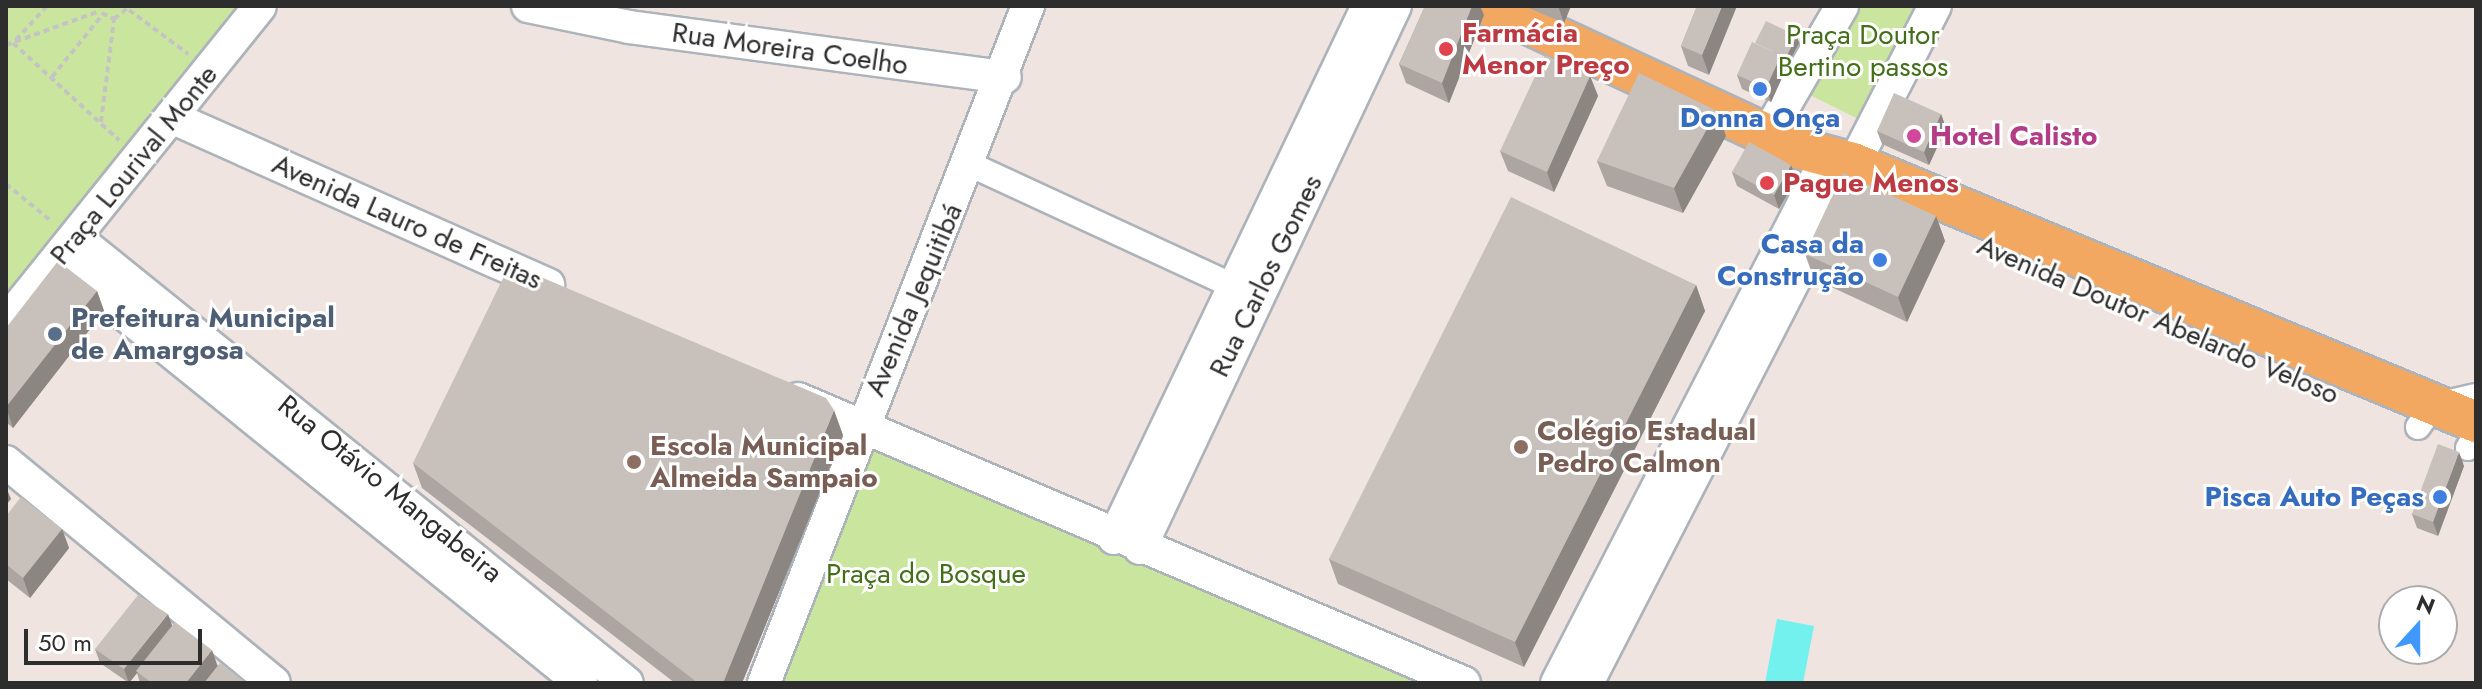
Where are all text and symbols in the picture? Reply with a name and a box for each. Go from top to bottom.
street label: Rua Moreira Coelho [670,16,910,82]
place label: Farmácia Menor Preço [1462,16,1630,82]
park label: Praça Doutor Bertino passos [1778,18,1948,84]
marker: Farmácia Menor Preço [1437,40,1455,58]
street label: Praça Lourival Monte [43,58,225,272]
marker: Donna Onça [1751,80,1769,98]
place label: Donna Onça [1680,101,1840,135]
place label: Hotel Calisto [1930,119,2098,153]
marker: Hotel Calisto [1905,127,1923,145]
street label: Avenida Lauro de Freitas [267,147,547,297]
place label: Pague Menos [1783,166,1959,200]
street label: Rua Carlos Gomes [1203,170,1329,382]
marker: Pague Menos [1758,174,1776,192]
street label: Avenida Jequitibá [858,199,970,401]
place label: Casa da Construção [1717,227,1864,293]
street label: Avenida Doutor Abelardo Veloso [1972,228,2344,412]
marker: Casa da Construção [1871,251,1889,269]
place label: Prefeitura Municipal de Amargosa [71,301,335,367]
marker: Prefeitura Municipal de Amargosa [46,325,64,343]
street label: Rua Otávio Mangabeira [271,388,509,590]
place label: Colégio Estadual Pedro Calmon [1537,414,1756,480]
place label: Escola Municipal Almeida Sampaio [650,429,878,495]
marker: Colégio Estadual Pedro Calmon [1512,438,1530,456]
marker: Escola Municipal Almeida Sampaio [625,453,643,471]
place label: Pisca Auto Peças [2204,480,2424,514]
marker: Pisca Auto Peças [2431,488,2449,506]
park label: Praça do Bosque [826,557,1026,591]
north arrow [2378,585,2458,665]
text: N [2412,586,2440,623]
scale bar [28,613,206,663]
text: 50 m [38,625,92,660]

